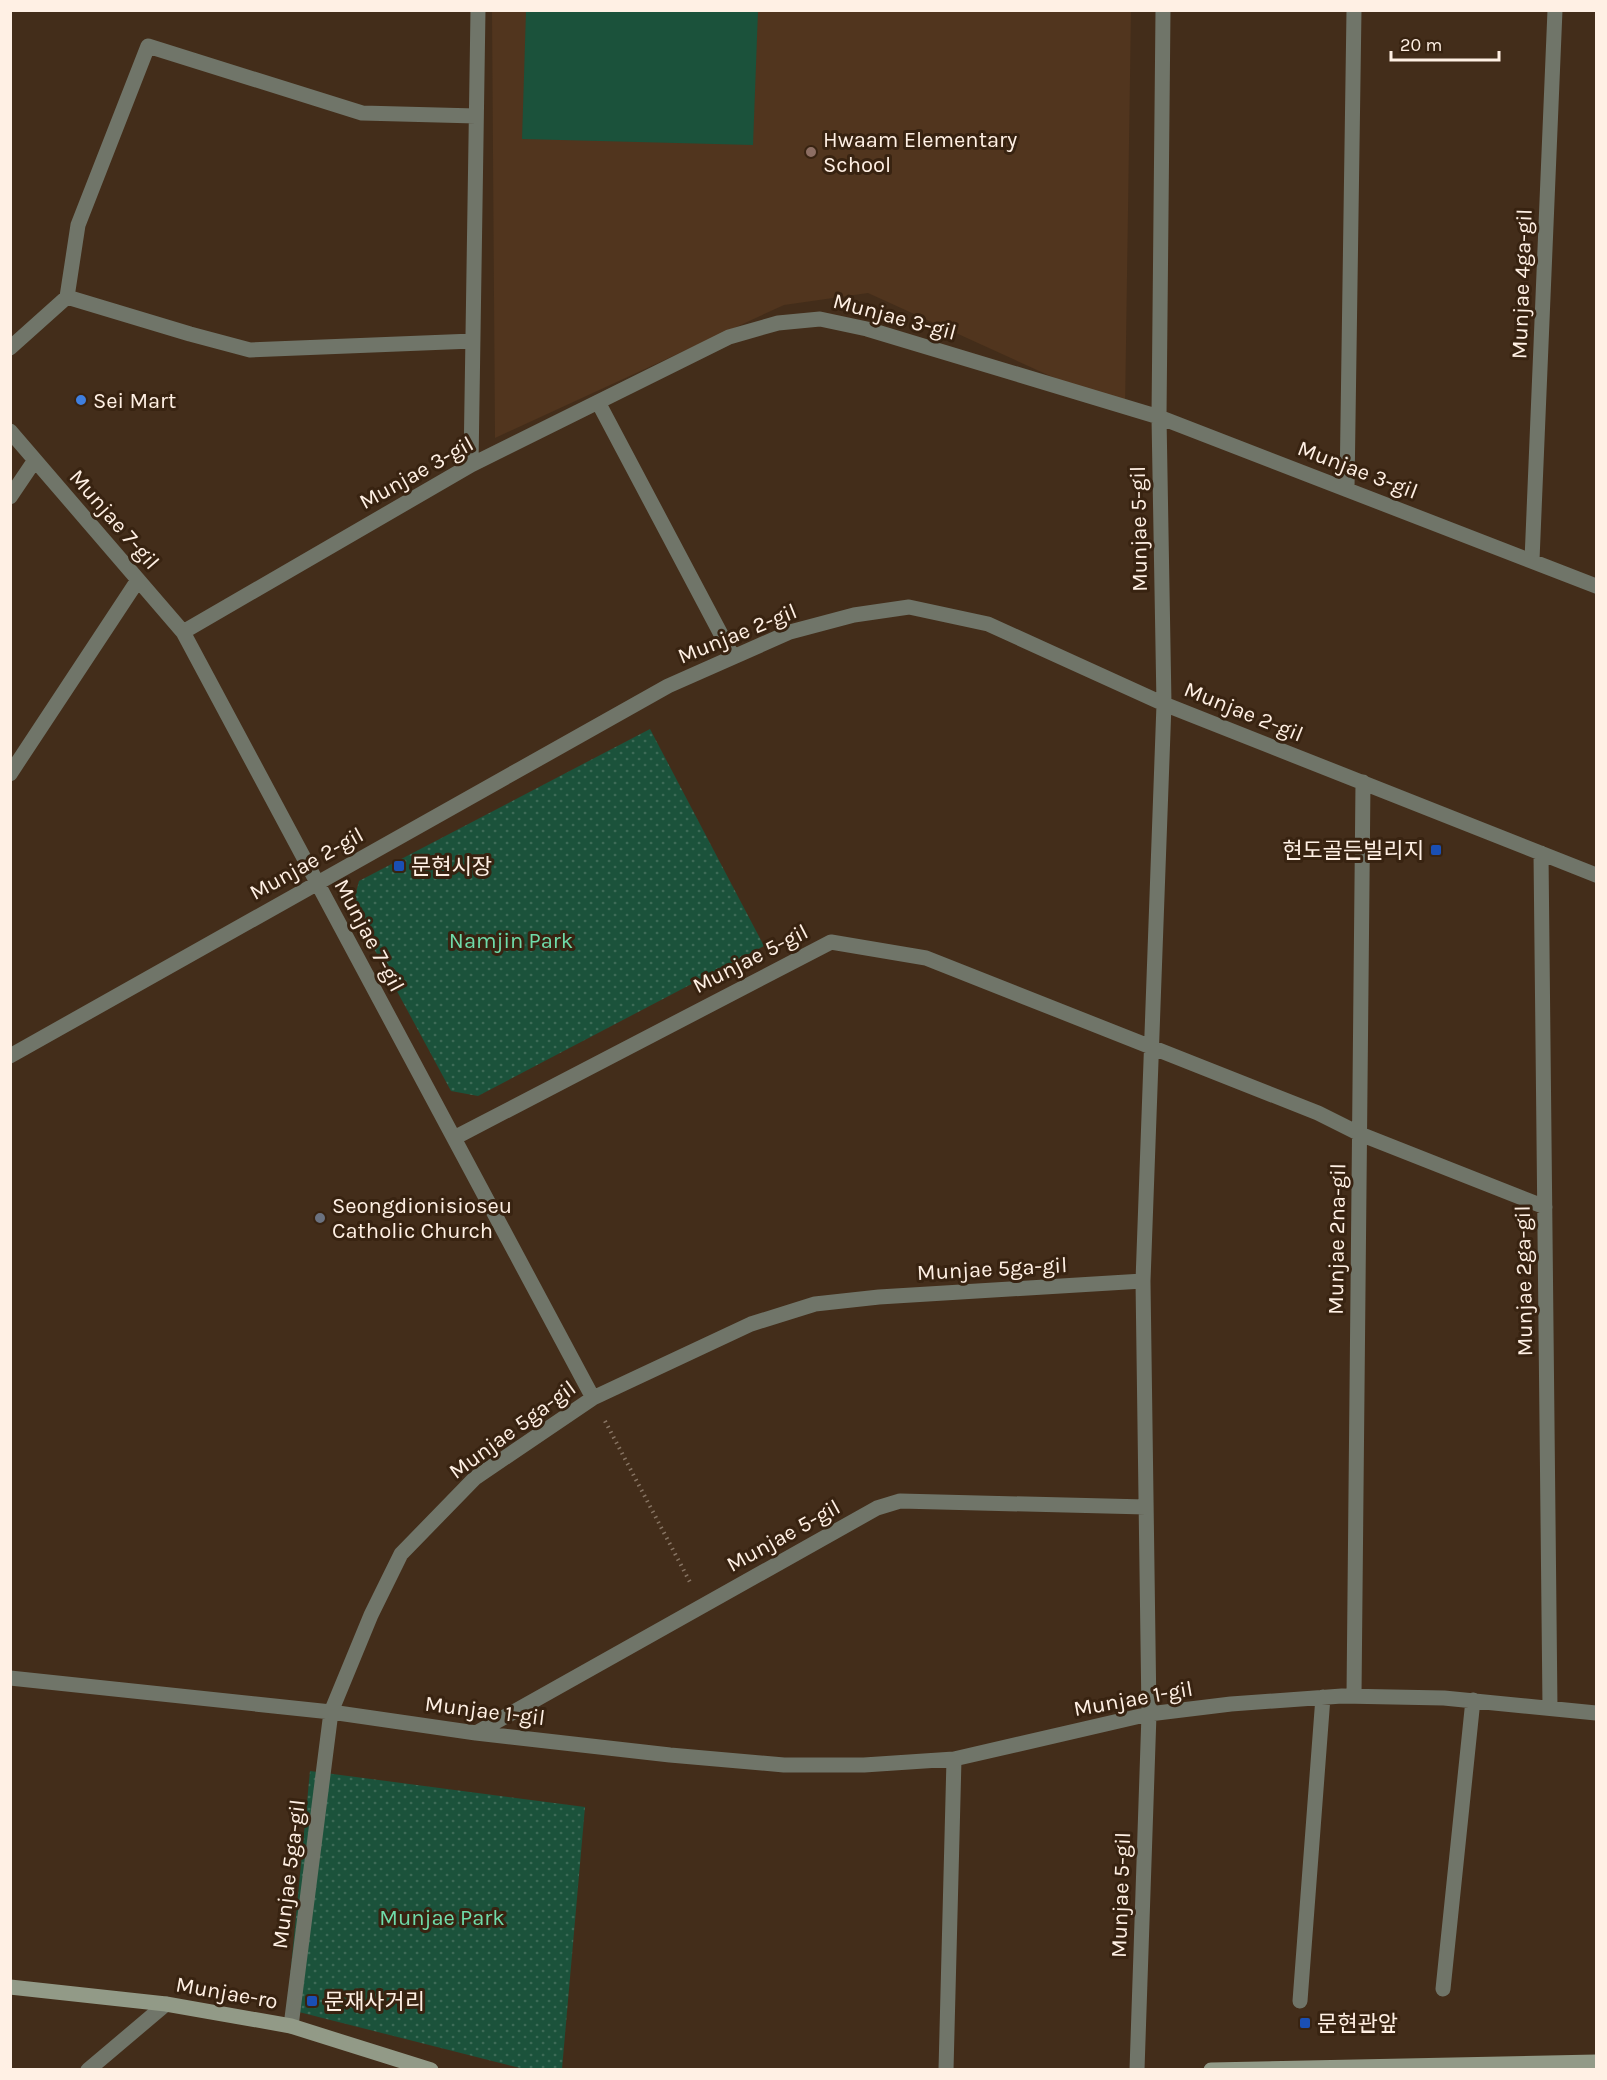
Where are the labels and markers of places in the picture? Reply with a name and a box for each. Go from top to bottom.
place label: Hwaam Elementary School [823,127,1017,178]
marker: Hwaam Elementary School [804,145,818,159]
place label: Sei Mart [93,388,176,414]
marker: Sei Mart [74,393,88,407]
place label: 현도골든빌리지 [1282,838,1424,864]
marker: 현도골든빌리지 [1429,843,1443,857]
place label: 문현시장 [411,854,492,880]
marker: 문현시장 [392,859,406,873]
place label: Seongdionisioseu Catholic Church [332,1193,512,1244]
marker: Seongdionisioseu Catholic Church [313,1211,327,1225]
place label: 문재사거리 [324,1989,425,2015]
marker: 문재사거리 [305,1994,319,2008]
place label: 문현관앞 [1317,2011,1398,2037]
marker: 문현관앞 [1298,2016,1312,2030]

